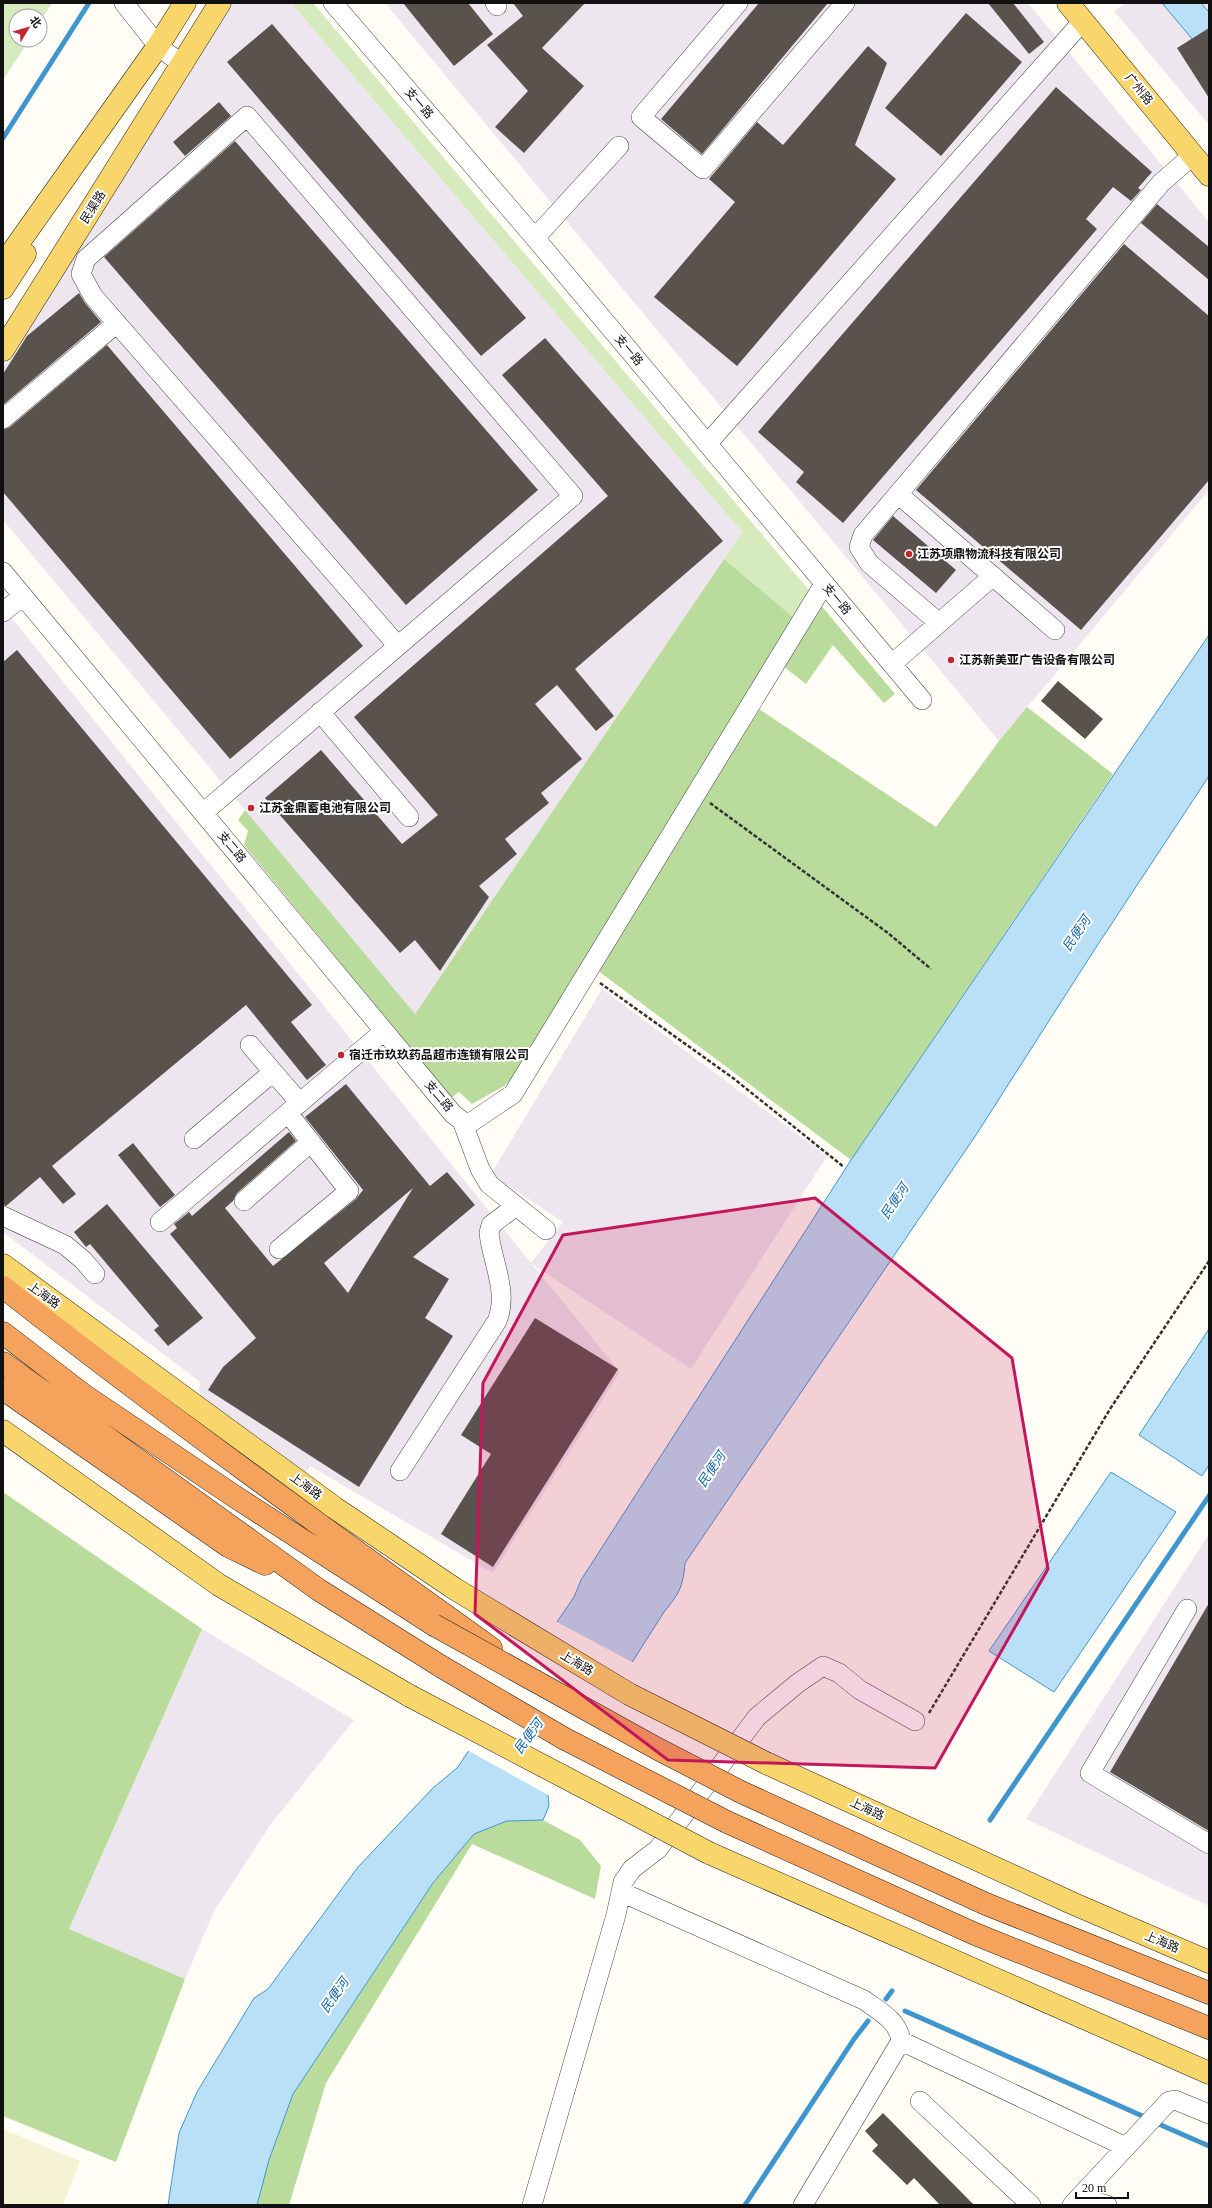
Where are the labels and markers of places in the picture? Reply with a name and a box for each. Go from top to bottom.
place label: 江苏项鼎物流科技有限公司 [917,547,1061,561]
marker: 江苏项鼎物流科技有限公司 [904,549,914,559]
place label: 江苏新美亚广告设备有限公司 [959,653,1115,667]
marker: 江苏新美亚广告设备有限公司 [946,655,956,665]
place label: 江苏金鼎蓄电池有限公司 [259,801,391,815]
marker: 江苏金鼎蓄电池有限公司 [246,803,256,813]
place label: 宿迁市玖玖药品超市连锁有限公司 [349,1048,529,1062]
marker: 宿迁市玖玖药品超市连锁有限公司 [336,1050,346,1060]

